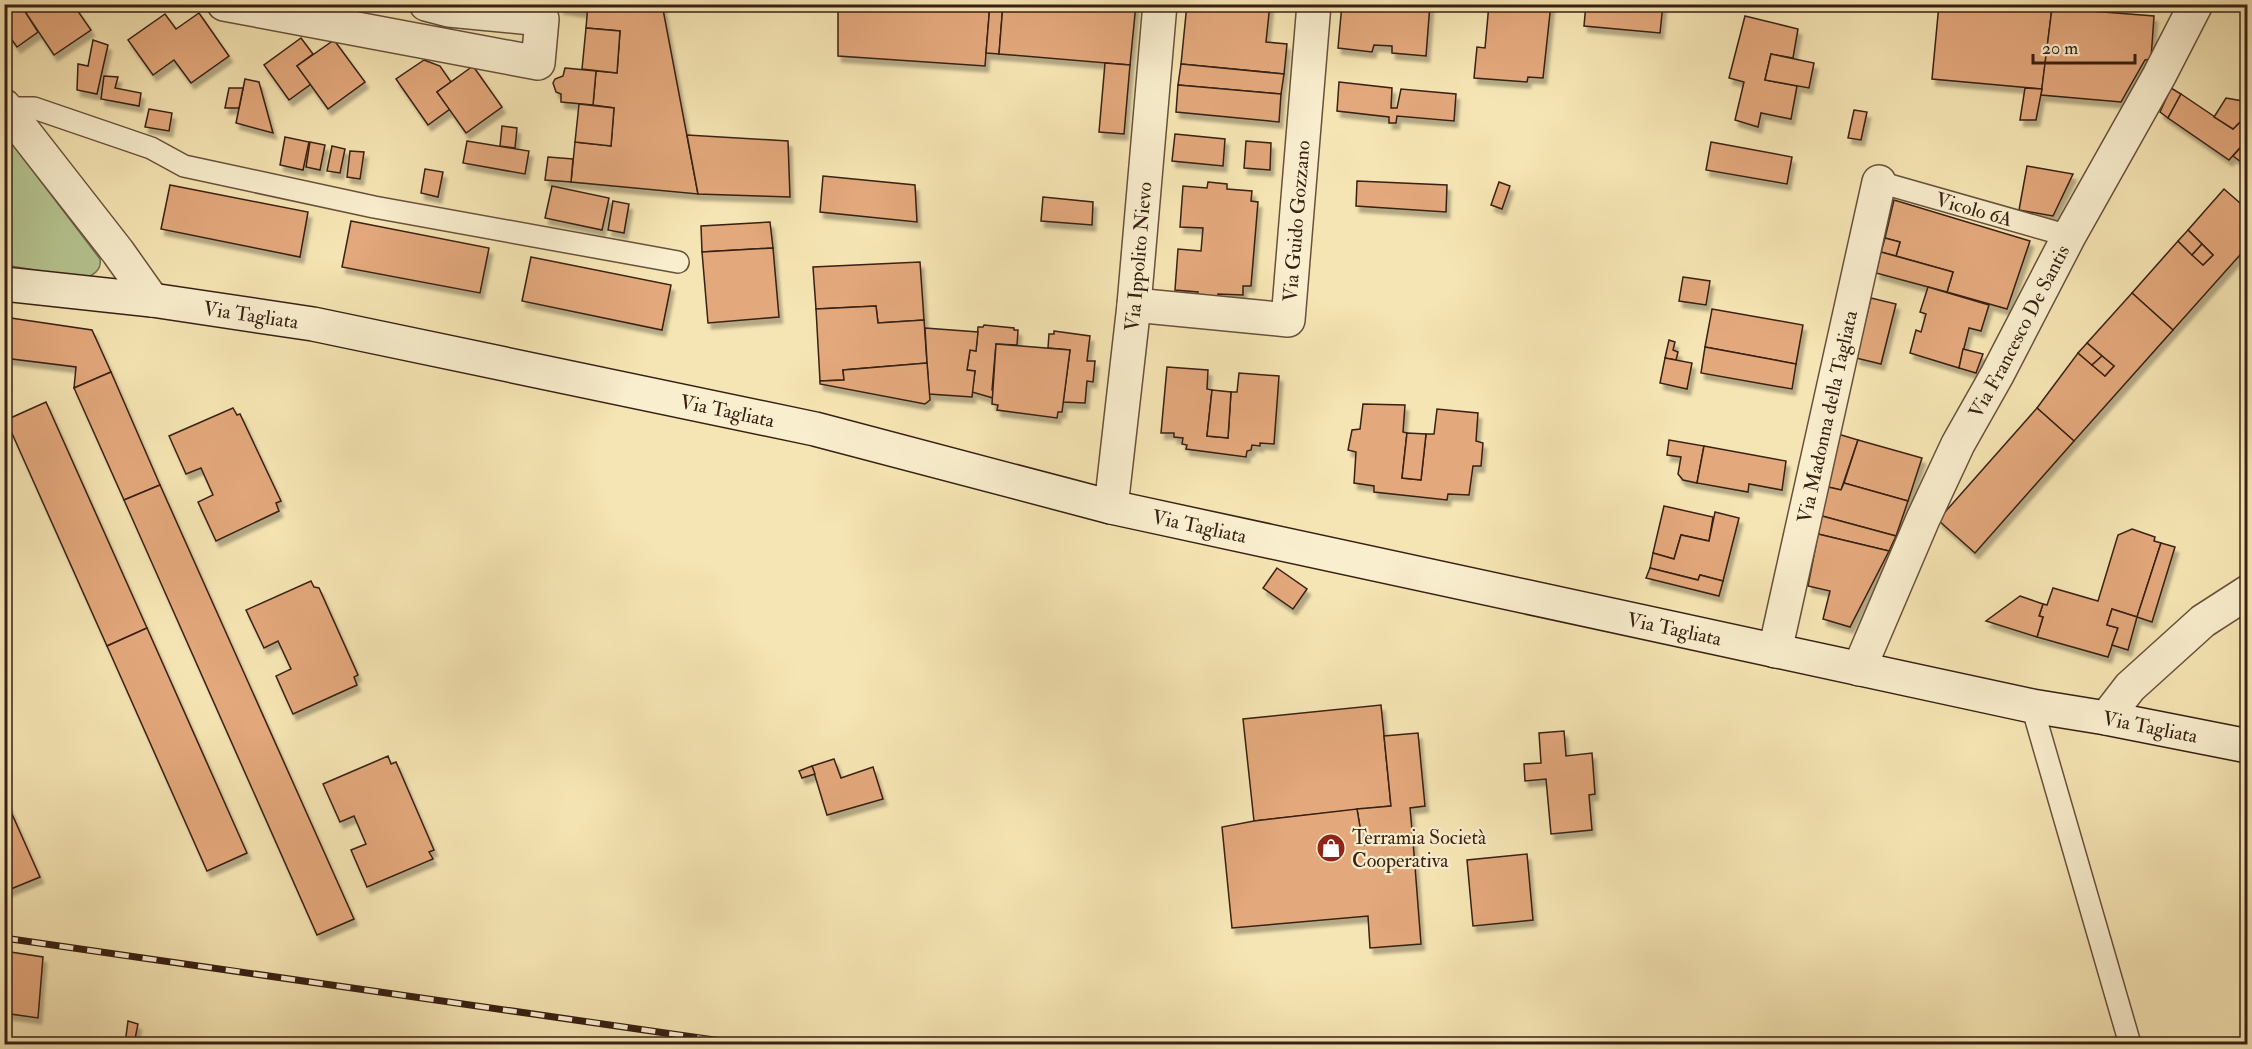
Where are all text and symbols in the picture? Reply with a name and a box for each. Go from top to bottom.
scale bar [2033,27,2135,65]
text: 20 m [2042,37,2078,60]
street label: Via Guido Gozzano [1277,139,1315,303]
street label: Via Ippolito Nievo [1119,181,1157,332]
street label: Vicolo 6A [1933,186,2016,232]
street label: Via Francesco De Santis [1963,240,2075,422]
street label: Via Tagliata [202,295,301,334]
street label: Via Madonna della Tagliata [1791,307,1863,525]
street label: Via Tagliata [678,389,778,433]
street label: Via Tagliata [1150,504,1250,549]
street label: Via Tagliata [1625,606,1725,651]
street label: Via Tagliata [2101,705,2201,748]
place label: Terramia Società Cooperativa [1352,825,1487,874]
shop icon: Terramia Società Cooperativa [1315,832,1347,864]

